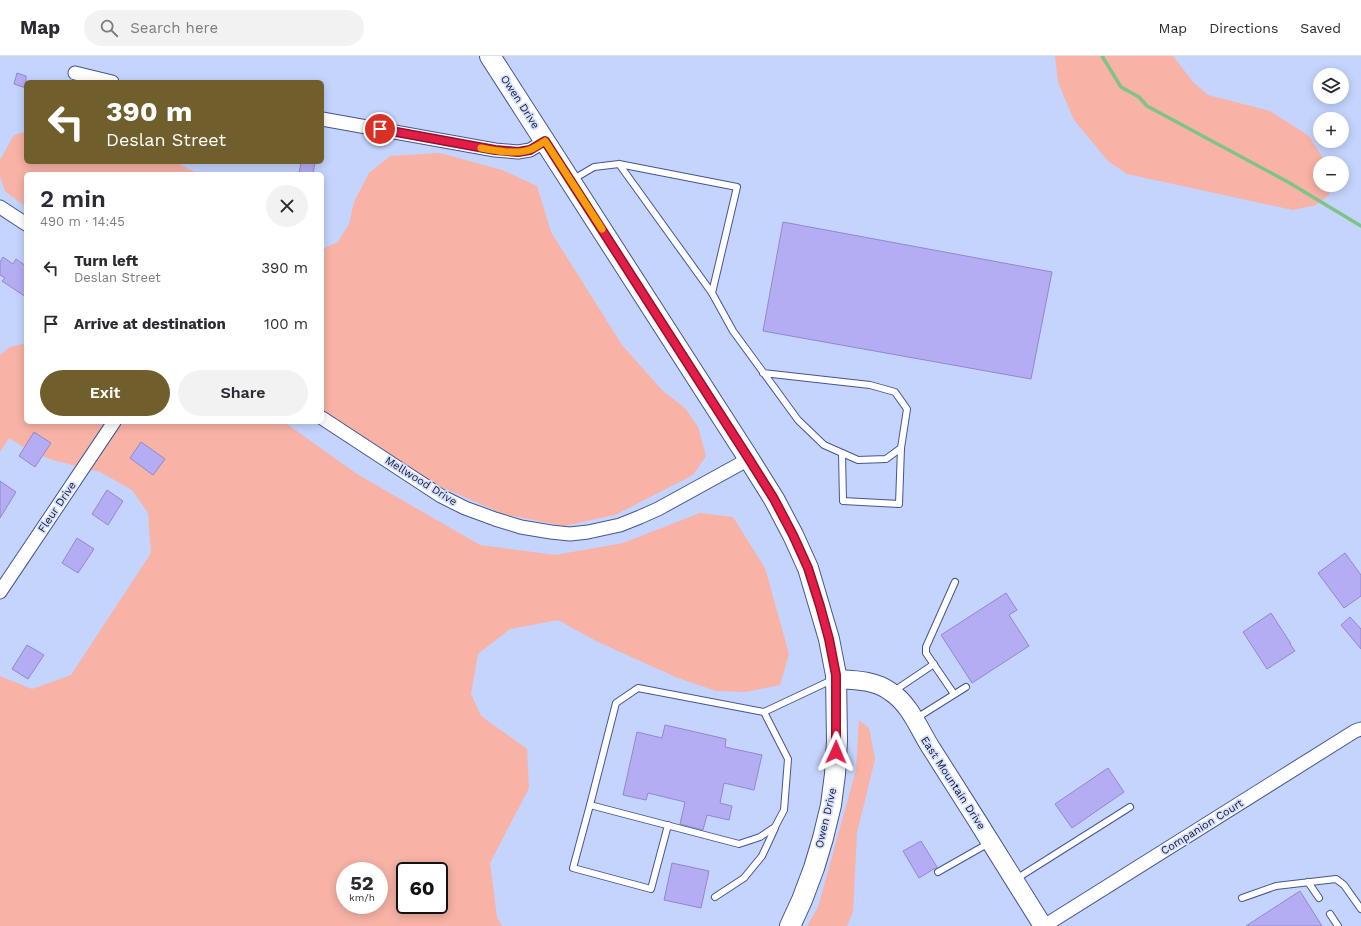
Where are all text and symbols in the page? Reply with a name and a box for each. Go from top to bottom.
search box [84,10,364,46]
text: Map [20,16,60,39]
icon: search [98,17,120,39]
text: Search here [130,19,218,37]
text: Map [1159,20,1187,36]
text: Directions [1209,20,1278,36]
text: Saved [1300,20,1341,36]
map controls [1313,68,1349,192]
button: layers [1313,68,1349,104]
street label: Owen Drive [498,73,542,131]
text: 390 m [106,95,192,128]
icon: left [40,96,92,148]
pin [363,112,397,146]
button: + [1313,112,1349,148]
icon: arrive [369,118,391,140]
text: Deslan Street [106,129,226,150]
button: − [1313,156,1349,192]
text: 2 min [40,185,106,213]
button: close [266,185,308,227]
text: 490 m · 14:45 [40,214,125,229]
text: Turn left [74,252,138,270]
icon: left [40,257,62,279]
text: 390 m [261,259,308,277]
text: Deslan Street [74,270,161,285]
icon: arrive [40,313,62,335]
text: Arrive at destination [74,315,226,333]
text: 100 m [264,315,308,333]
button: Exit [40,370,170,416]
button: Share [178,370,308,416]
street label: Mellwood Drive [383,454,459,508]
street label: Fleur Drive [35,479,79,535]
position arrow [815,731,857,773]
street label: East Mountain Drive [918,734,988,832]
street label: Owen Drive [813,787,839,849]
street label: Companion Court [1159,796,1246,858]
speed limit sign: 60 [396,862,448,914]
text: 52 [350,871,374,895]
text: km/h [349,892,375,903]

